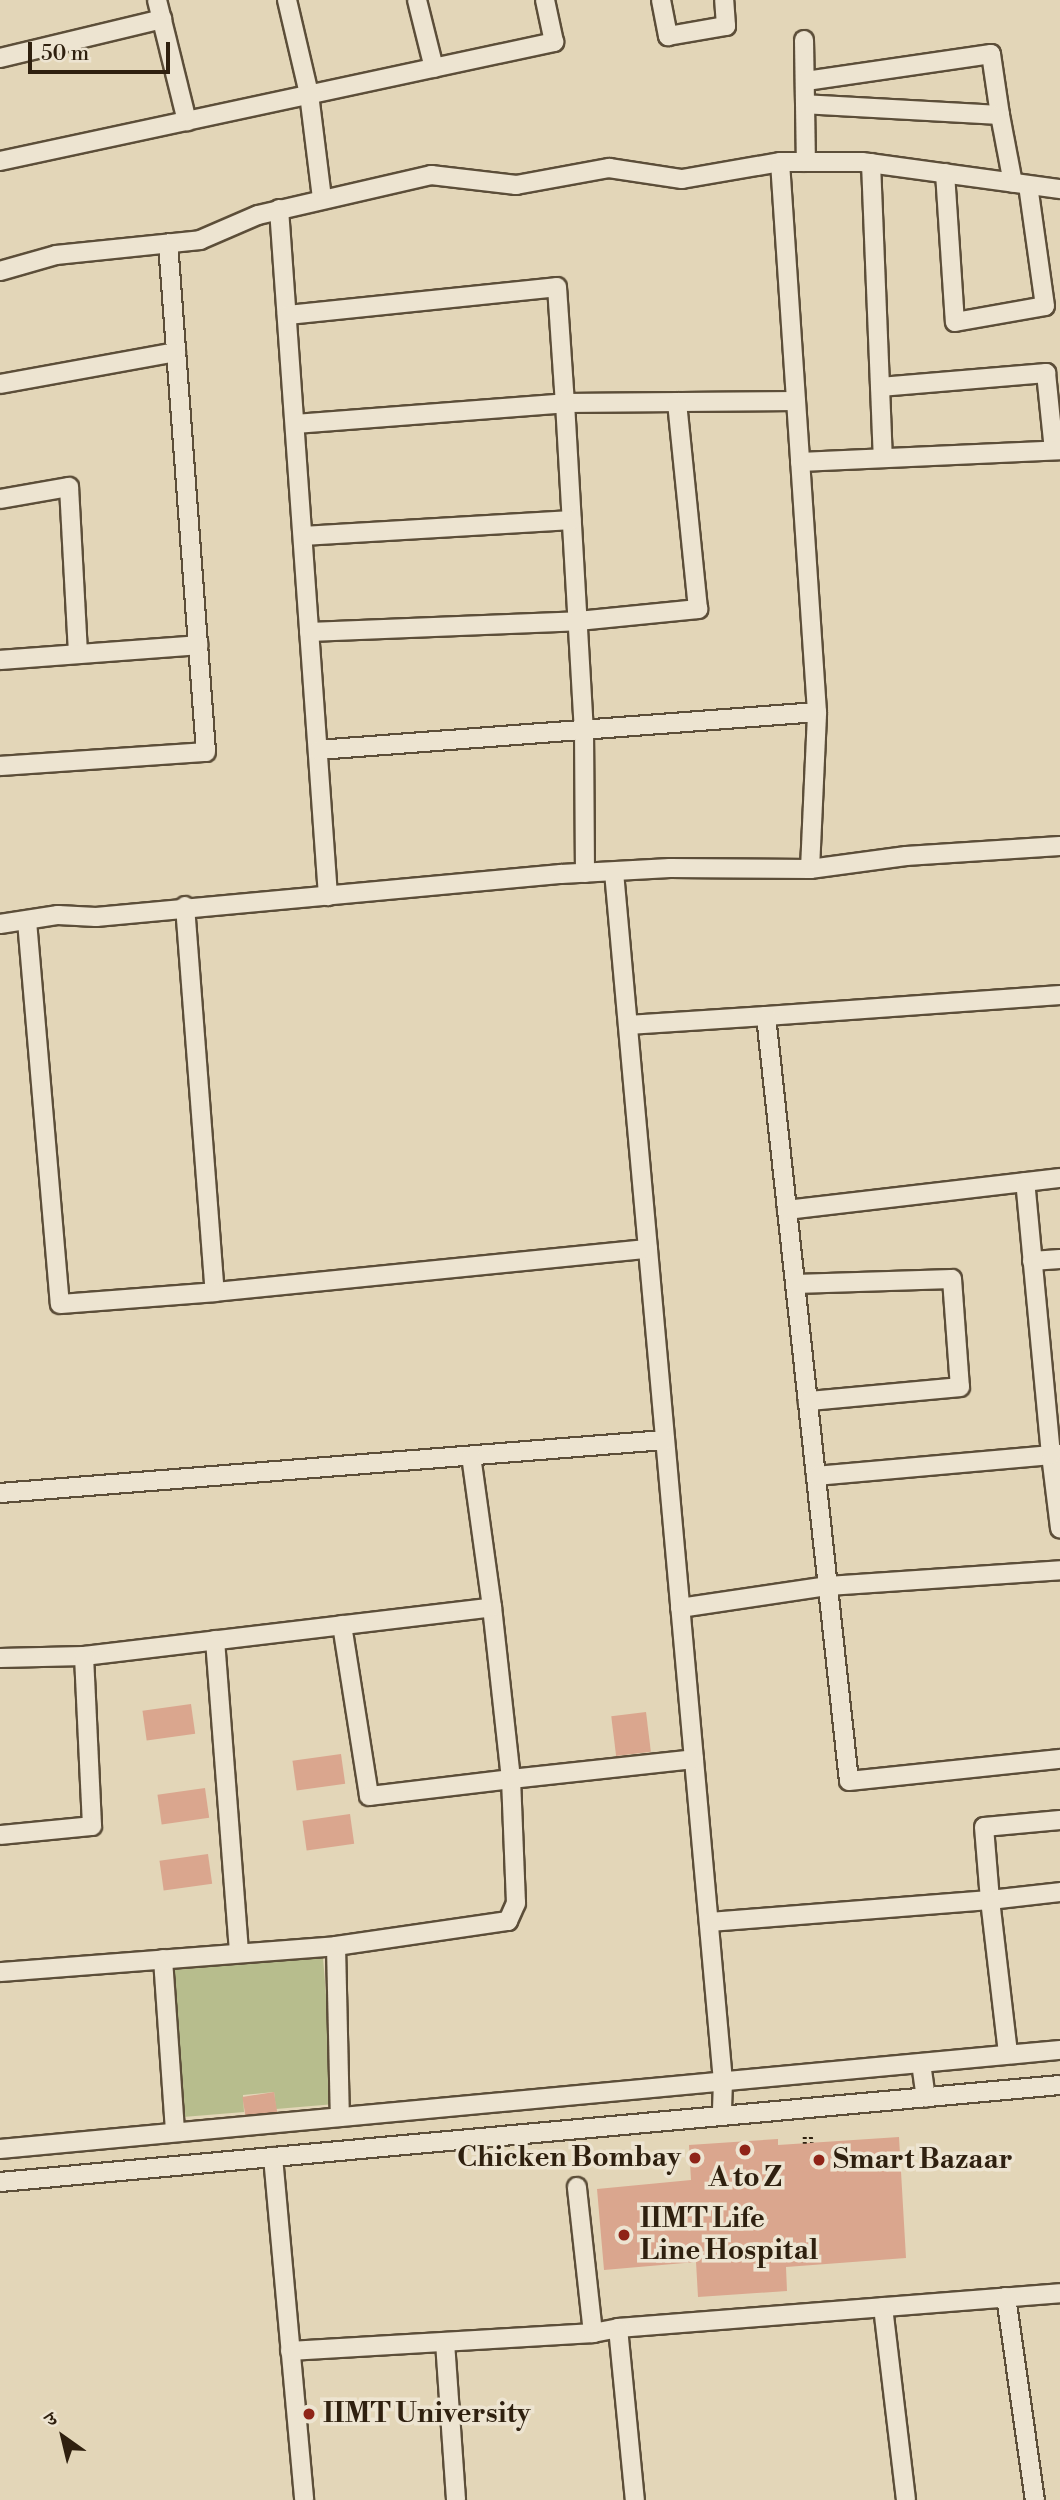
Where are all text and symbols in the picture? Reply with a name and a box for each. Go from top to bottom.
scale bar [32,28,173,72]
text: 50 m [41,41,89,67]
place label: Chicken Bombay [457,2141,681,2175]
marker: A to Z [737,2142,753,2158]
place label: Smart Bazaar [833,2143,1013,2177]
marker: Chicken Bombay [687,2150,703,2166]
marker: Smart Bazaar [811,2152,827,2168]
place label: A to Z [709,2161,781,2195]
place label: IIMT Life Line Hospital [640,2202,818,2268]
marker: IIMT Life Line Hospital [614,2225,634,2245]
place label: IIMT University [323,2397,531,2431]
north arrow [28,2402,98,2472]
marker: IIMT University [301,2406,317,2422]
text: उ [41,2407,62,2432]

